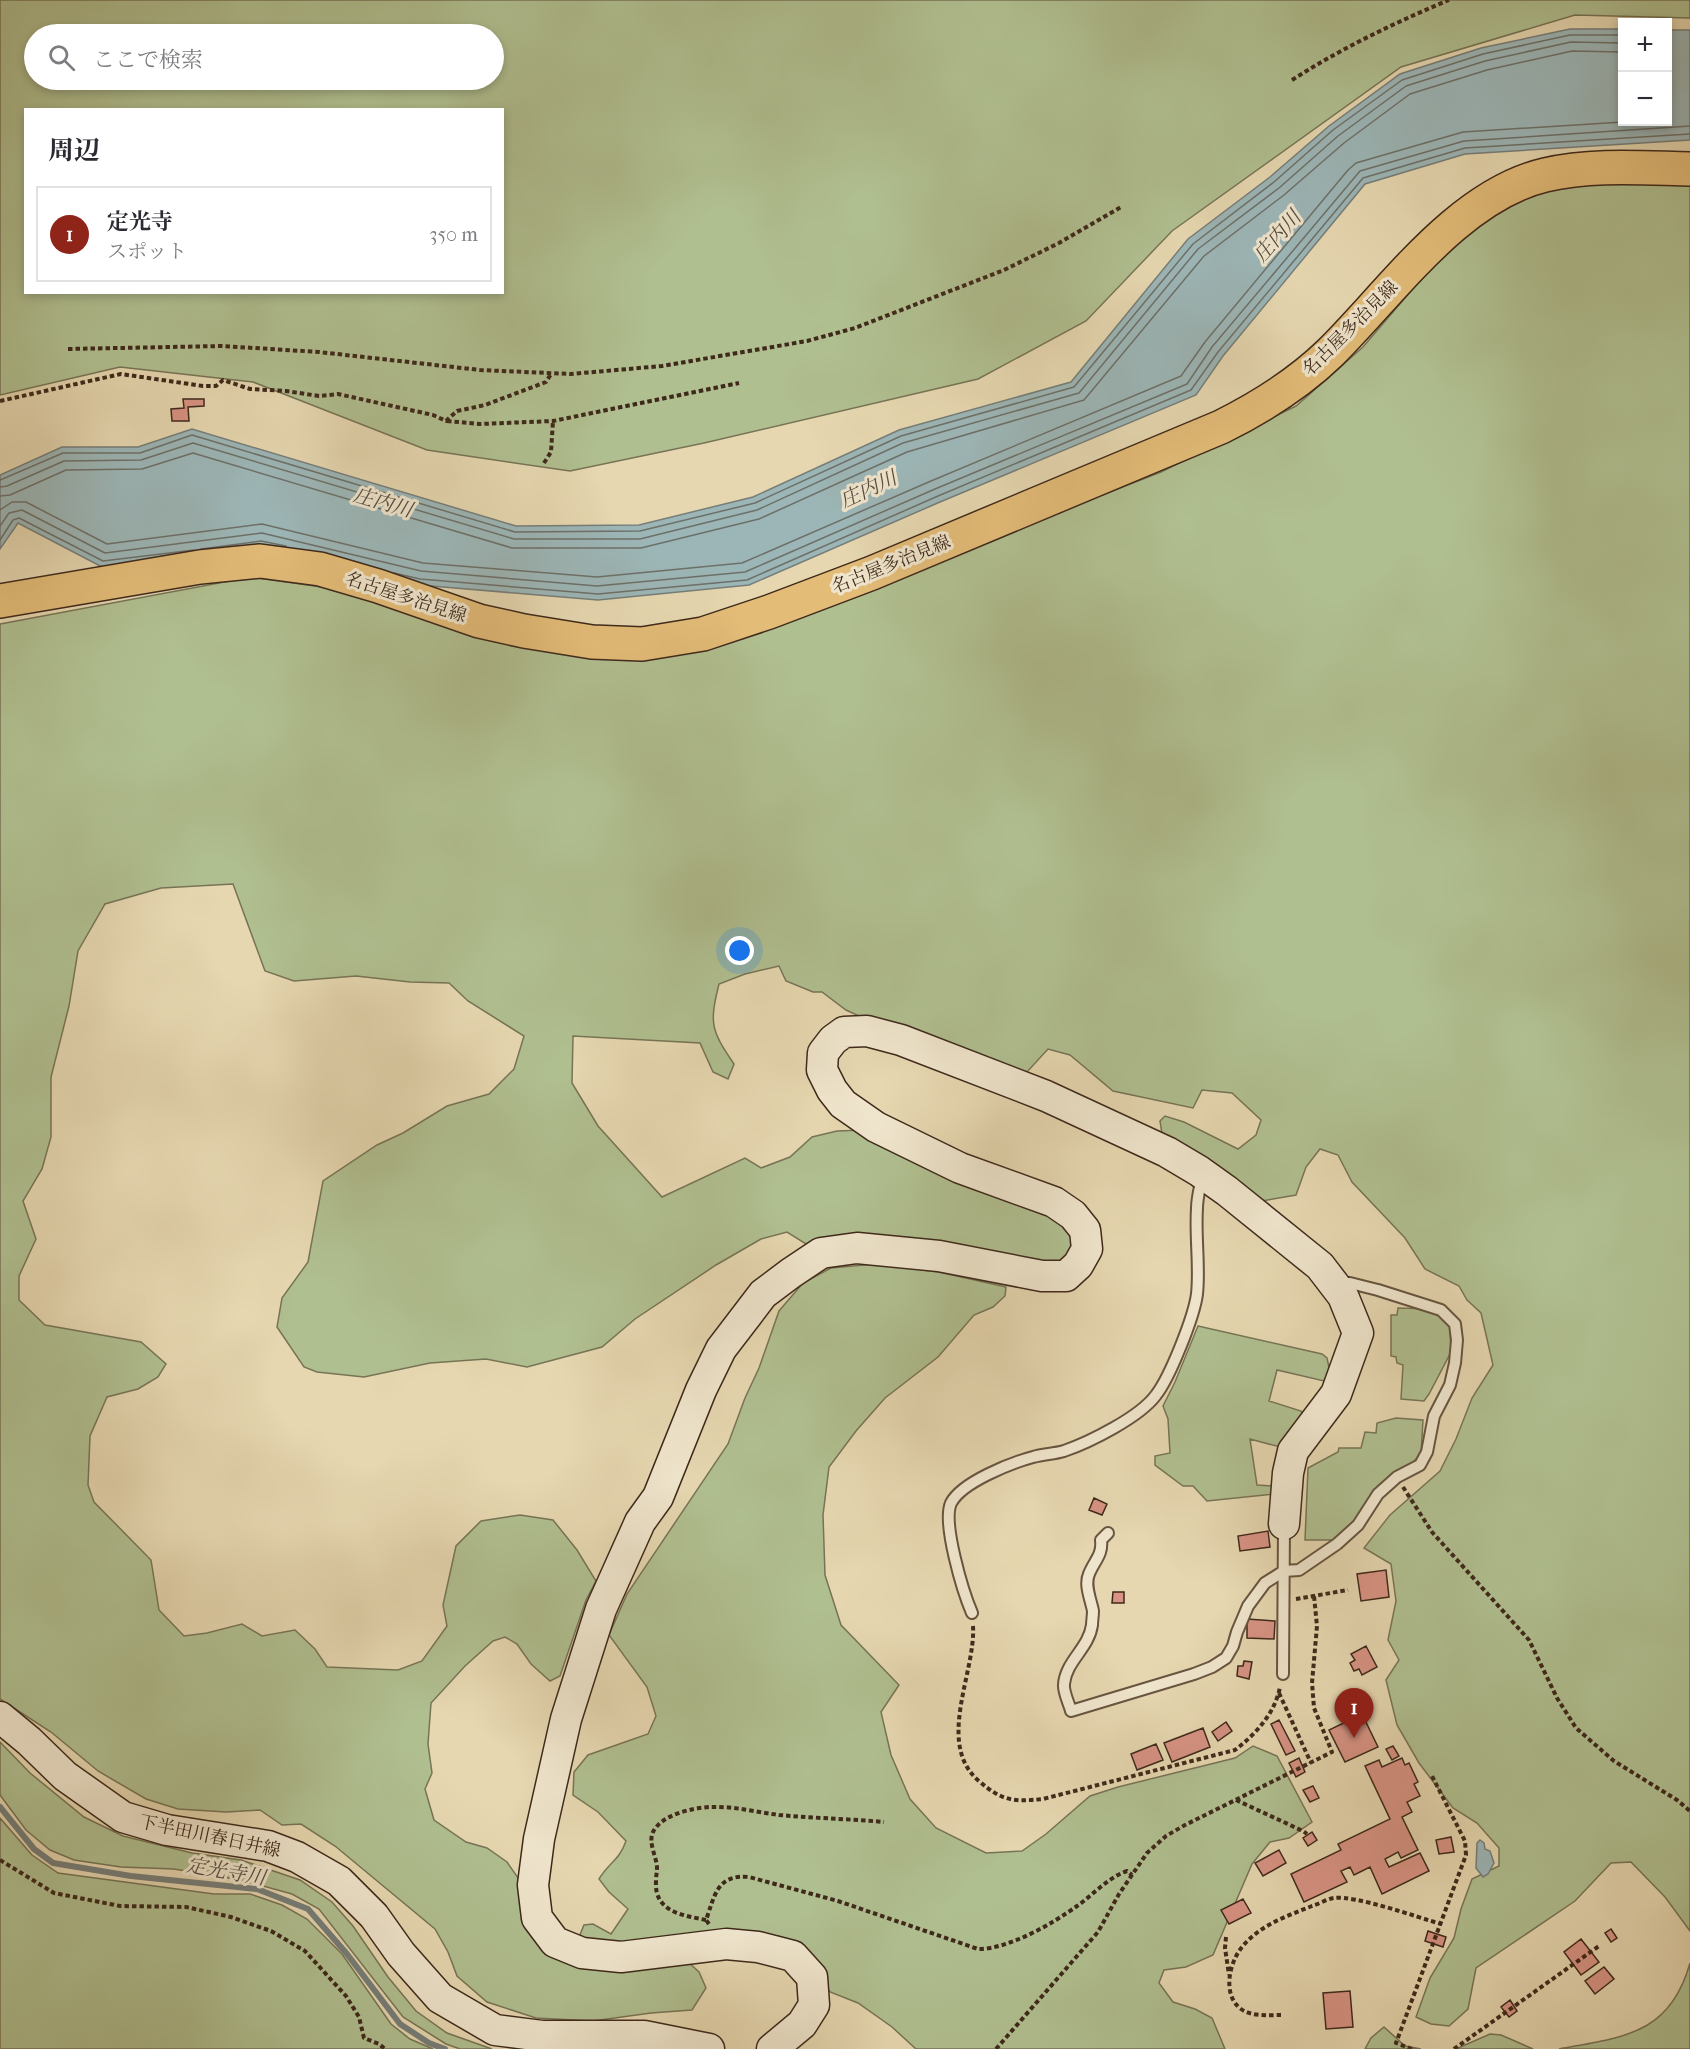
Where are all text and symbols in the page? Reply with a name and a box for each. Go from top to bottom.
map controls [1618,18,1672,126]
button: + [1618,18,1672,72]
search box [24,24,504,90]
icon: search [45,41,78,74]
text: ここで検索 [93,47,203,73]
button: − [1618,72,1672,126]
text: 周辺 [48,135,100,166]
water label: 庄内川 [1249,205,1307,267]
text: 定光寺 [107,209,173,235]
text: 1 [66,223,73,246]
text: 350 m [429,223,478,246]
text: スポット [107,240,187,263]
street label: 名古屋多治見線 [1298,276,1402,380]
water label: 庄内川 [836,466,902,513]
water label: 庄内川 [351,483,417,522]
street label: 名古屋多治見線 [829,531,954,598]
street label: 名古屋多治見線 [343,568,469,627]
your location [725,936,754,965]
pin: 1 [1334,1688,1374,1738]
street label: 下半田川春日井線 [137,1811,283,1862]
water label: 定光寺川 [185,1853,269,1890]

